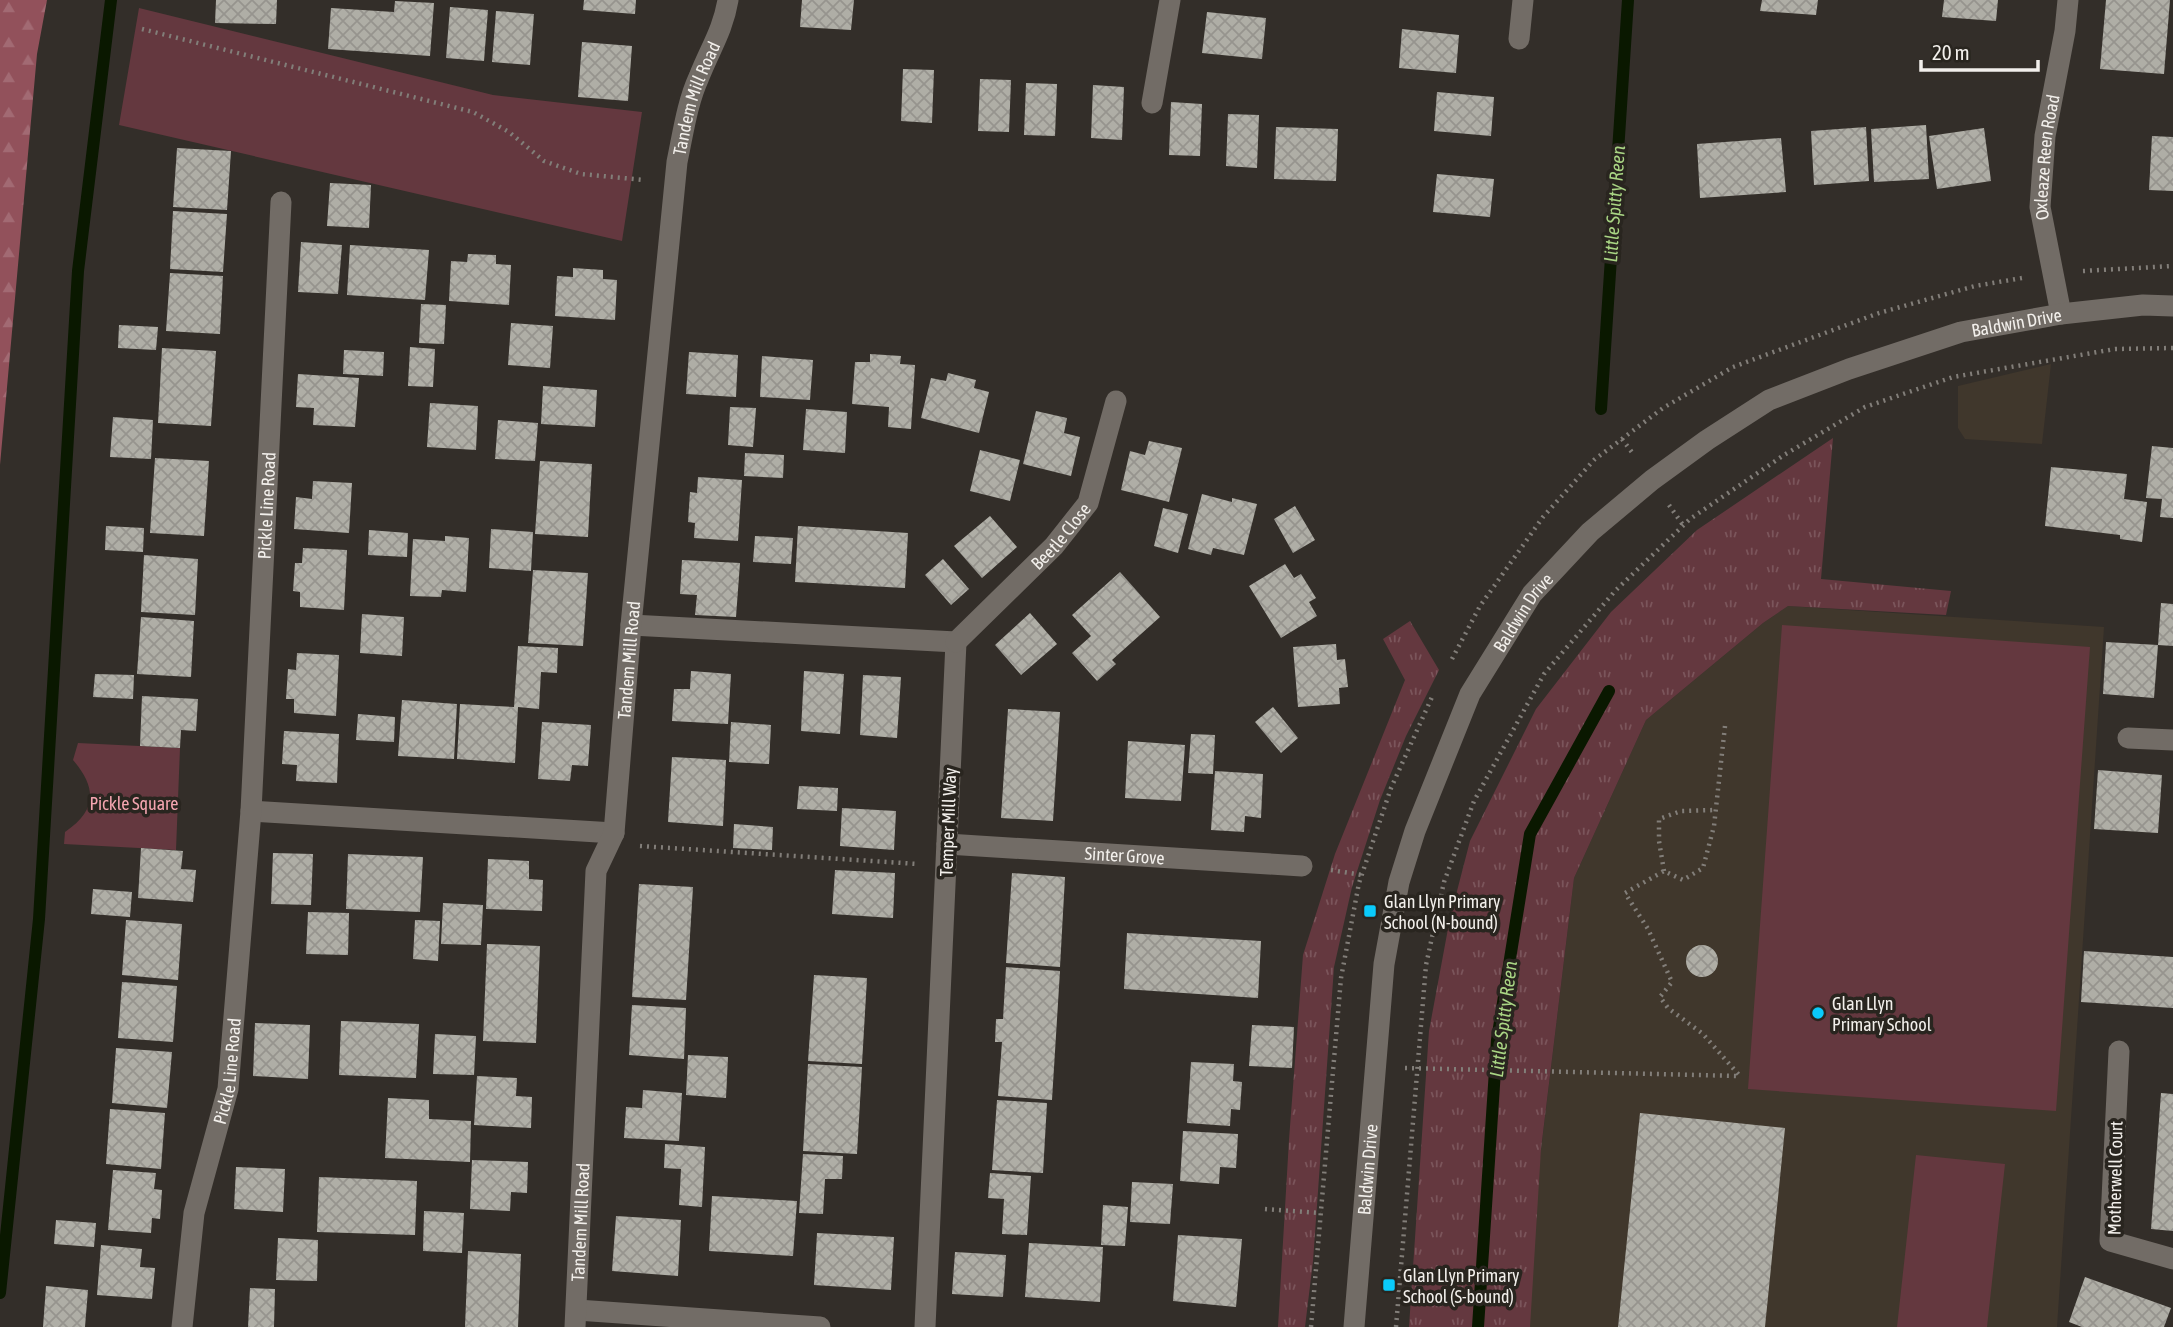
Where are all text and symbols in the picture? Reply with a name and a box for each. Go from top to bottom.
scale bar [1921,28,2038,72]
street label: Tandem Mill Road [668,38,724,157]
text: 20 m [1932,40,1970,64]
street label: Oxleaze Reen Road [2029,93,2063,222]
water label: Little Spitty Reen [1599,145,1629,263]
street label: Baldwin Drive [1970,304,2063,340]
street label: Pickle Line Road [253,451,279,560]
street label: Beetle Close [1026,498,1095,574]
street label: Baldwin Drive [1488,568,1557,656]
street label: Tandem Mill Road [613,600,644,720]
street label: Temper Mill Way [936,767,960,877]
park label: Pickle Square [89,793,179,814]
street label: Sinter Grove [1084,842,1165,868]
place label: Glan Llyn Primary School (N-bound) [1384,891,1500,933]
marker: Glan Llyn Primary School (N-bound) [1362,903,1378,919]
water label: Little Spitty Reen [1485,960,1521,1078]
place label: Glan Llyn Primary School [1832,993,1932,1035]
marker: Glan Llyn Primary School [1810,1005,1826,1021]
street label: Pickle Line Road [208,1017,244,1126]
street label: Motherwell Court [2104,1121,2126,1235]
street label: Baldwin Drive [1353,1123,1381,1216]
street label: Tandem Mill Road [567,1162,593,1282]
place label: Glan Llyn Primary School (S-bound) [1403,1265,1519,1307]
marker: Glan Llyn Primary School (S-bound) [1381,1277,1397,1293]

